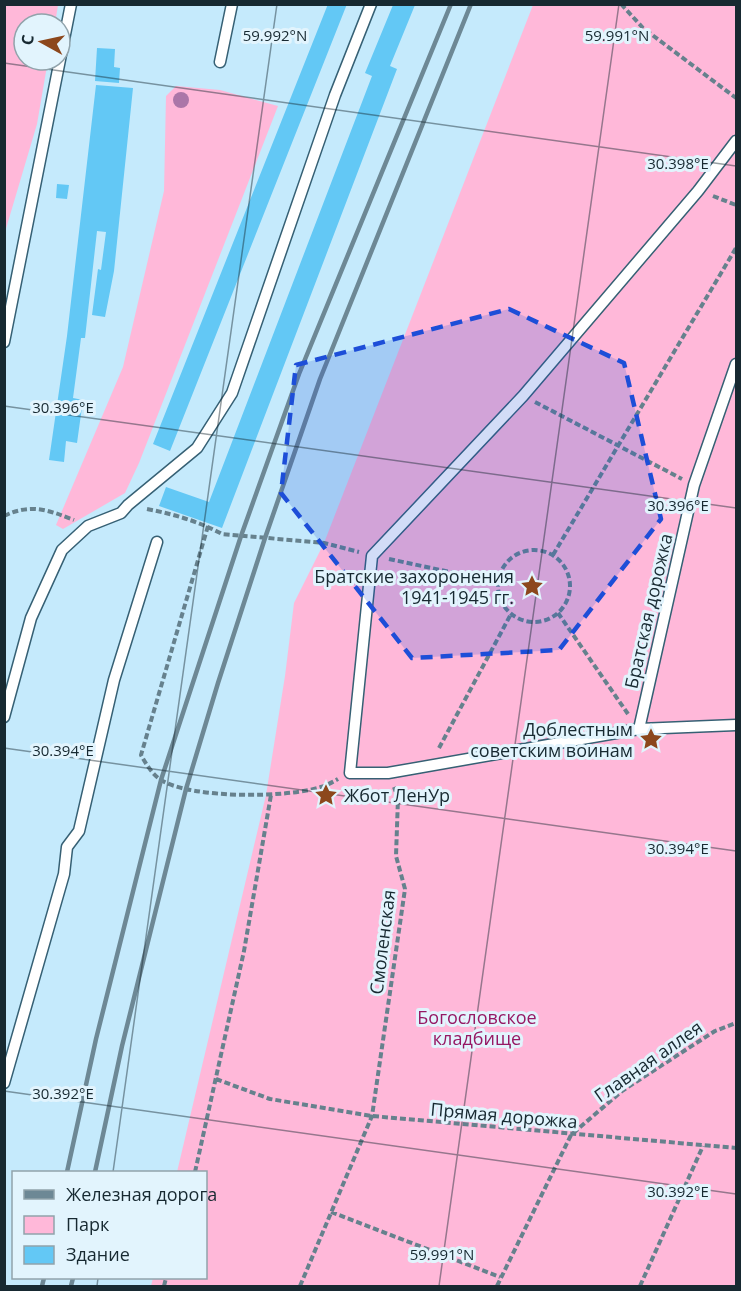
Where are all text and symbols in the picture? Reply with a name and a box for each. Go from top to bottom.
north arrow [12,12,72,72]
text: 59.992°N [243,25,307,45]
text: 59.991°N [585,25,649,45]
text: С [16,33,39,46]
text: 30.398°E [647,153,709,173]
text: 30.396°E [32,397,94,417]
text: 30.396°E [647,495,709,515]
street label: Братская дорожка [618,531,678,691]
place label: Братские захоронения 1941-1945 гг. [314,564,514,609]
place icon: Братские захоронения 1941-1945 гг. [519,573,545,599]
place label: Доблестным советским воинам [470,717,633,762]
place icon: Доблестным советским воинам [638,726,664,752]
text: 30.394°E [32,740,94,760]
place icon: Жбот ЛенУр [313,782,339,808]
place label: Жбот ЛенУр [344,783,450,807]
text: 30.394°E [647,838,709,858]
street label: Смоленская [364,888,400,996]
park label: Богословское кладбище [417,1005,537,1050]
street label: Главная аллея [589,1015,707,1107]
text: 30.392°E [32,1083,94,1103]
street label: Прямая дорожка [429,1097,579,1133]
legend [12,1171,207,1279]
text: 30.392°E [647,1181,709,1201]
text: Железная дорога [66,1182,217,1206]
text: Парк [66,1212,110,1236]
text: Здание [66,1242,130,1266]
text: 59.991°N [410,1244,474,1264]

